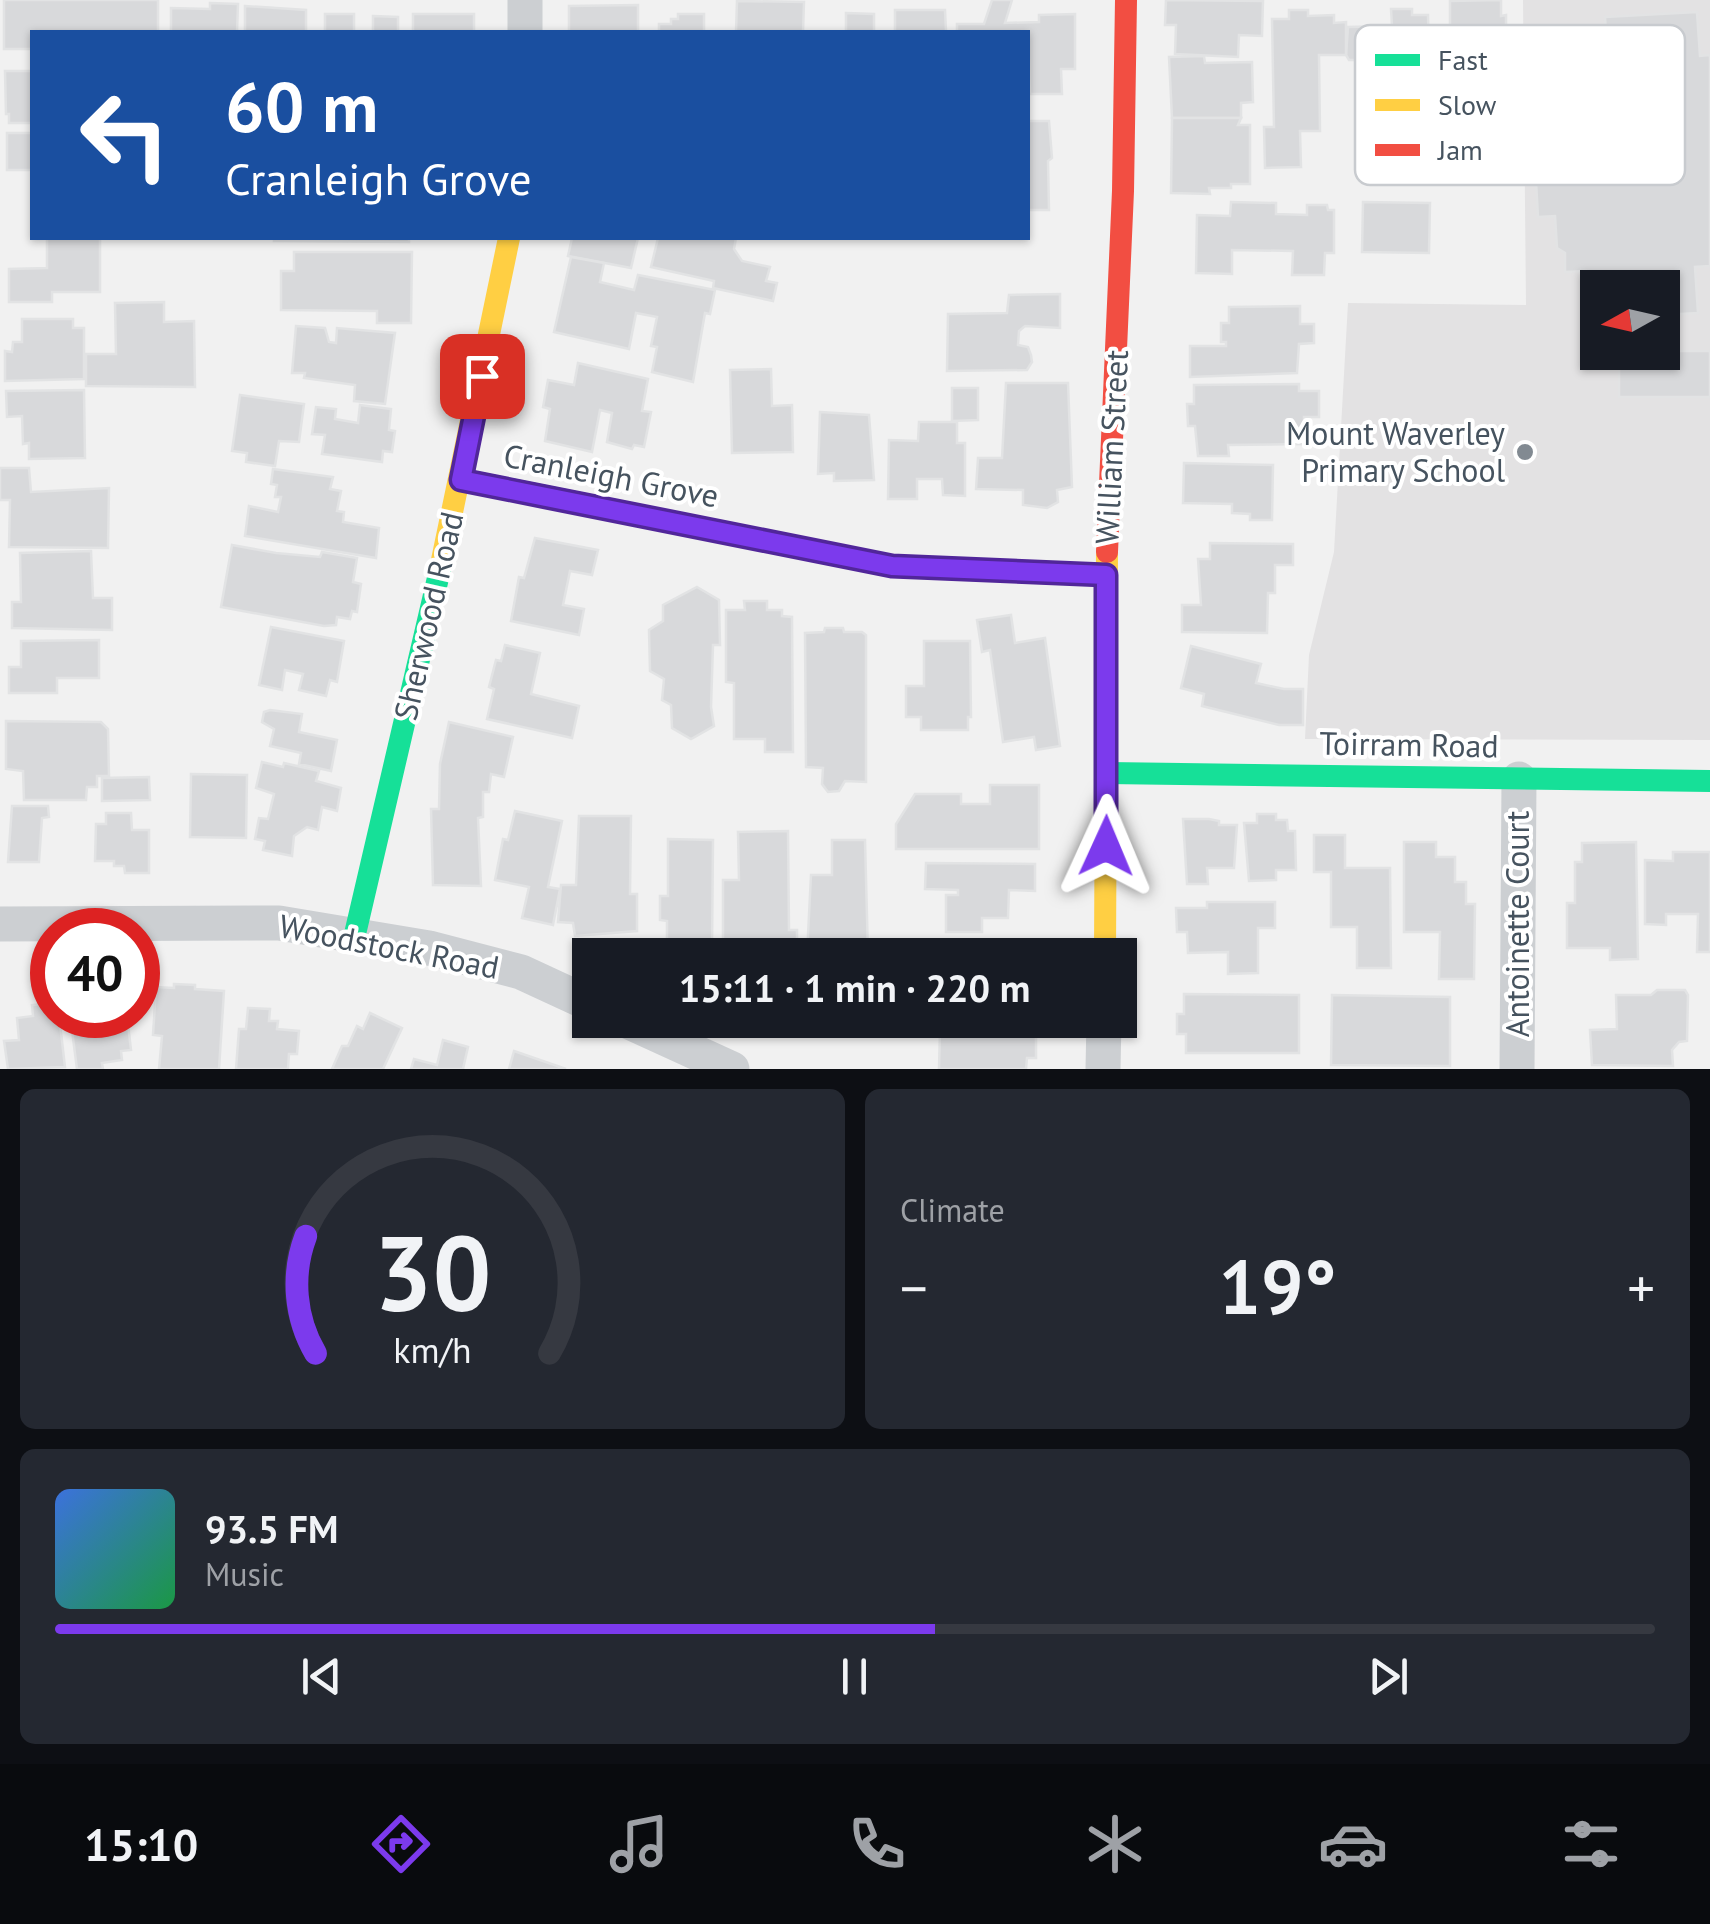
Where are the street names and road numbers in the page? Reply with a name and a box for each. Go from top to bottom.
street label: William Street [1085,349,1137,545]
street label: Cranleigh Grove [500,434,722,516]
street label: Sherwood Road [384,507,472,724]
street label: Toirram Road [1319,721,1499,767]
street label: Antoinette Court [1496,811,1538,1037]
street label: Woodstock Road [276,904,503,988]

